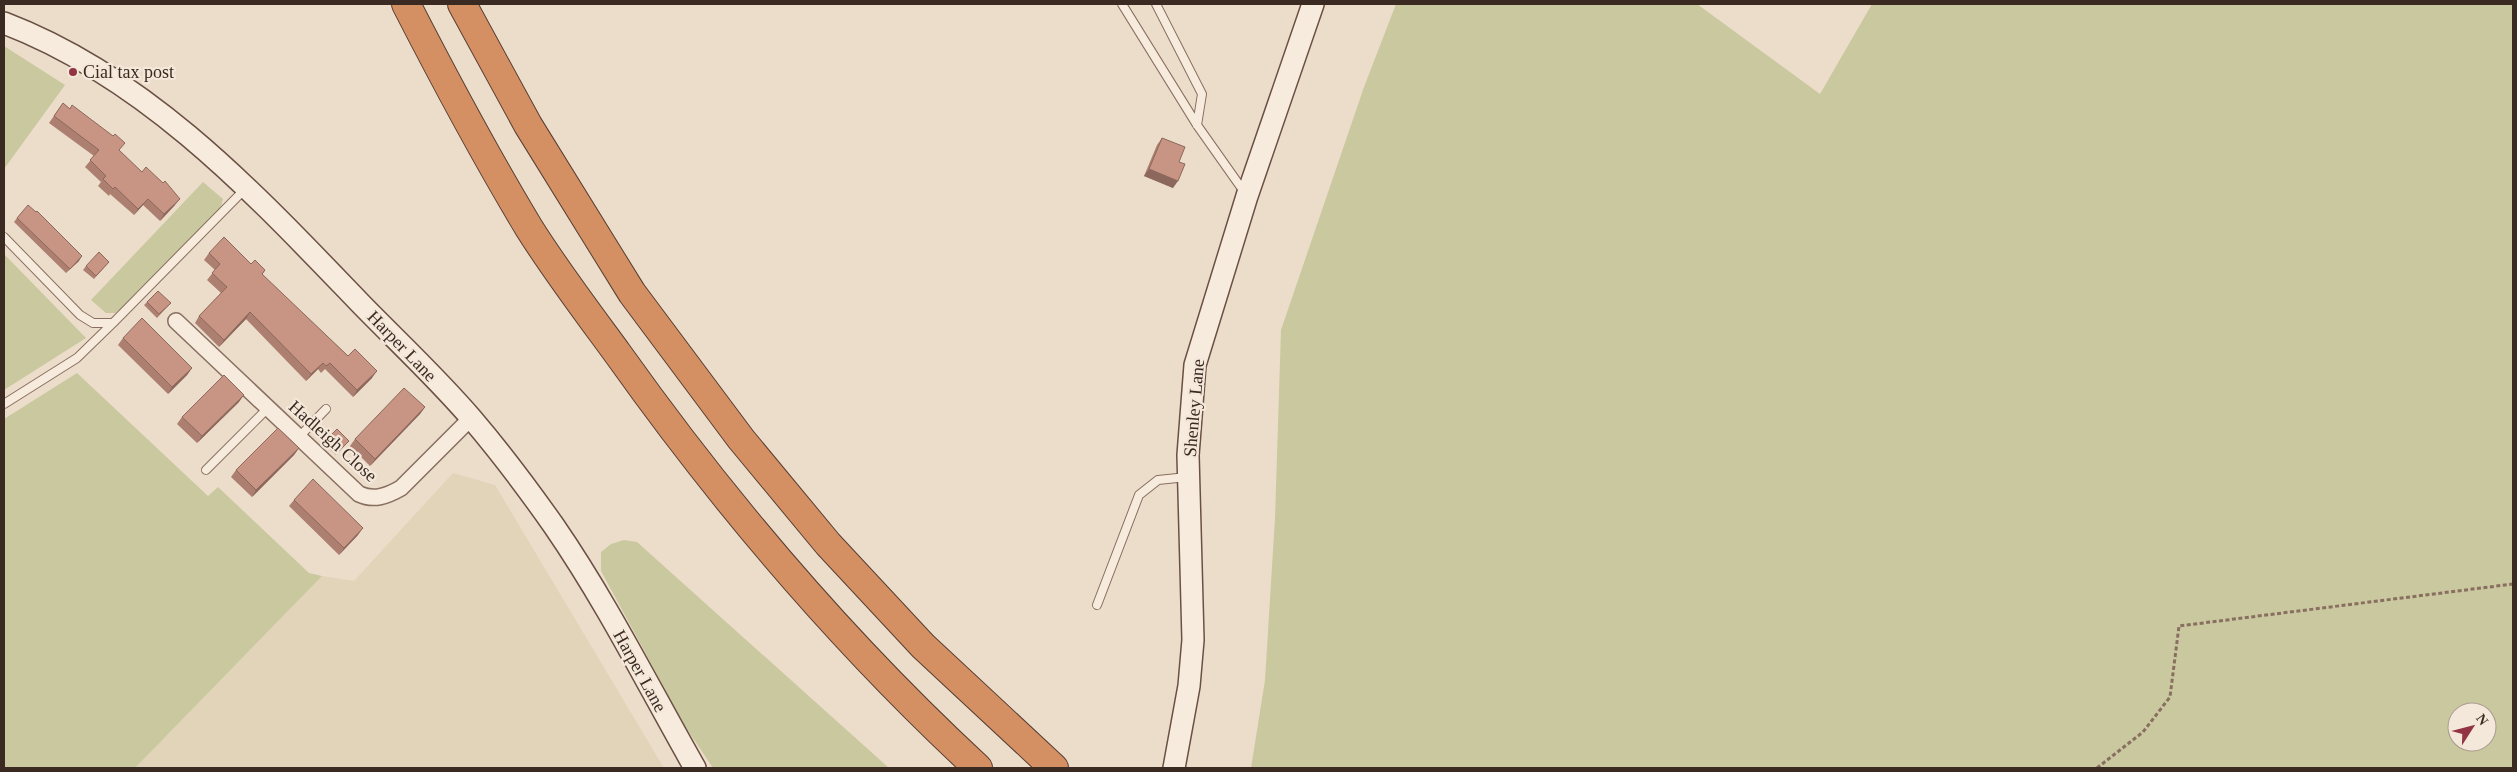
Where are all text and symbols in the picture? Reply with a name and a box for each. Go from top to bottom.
place label: Cial tax post [83,62,174,82]
marker: Cial tax post [67,66,79,78]
street label: Harper Lane [363,307,441,385]
street label: Shenley Lane [1180,358,1208,458]
street label: Hadleigh Close [285,396,381,486]
street label: Harper Lane [609,627,671,715]
north arrow [2447,702,2497,752]
text: N [2473,711,2491,728]

